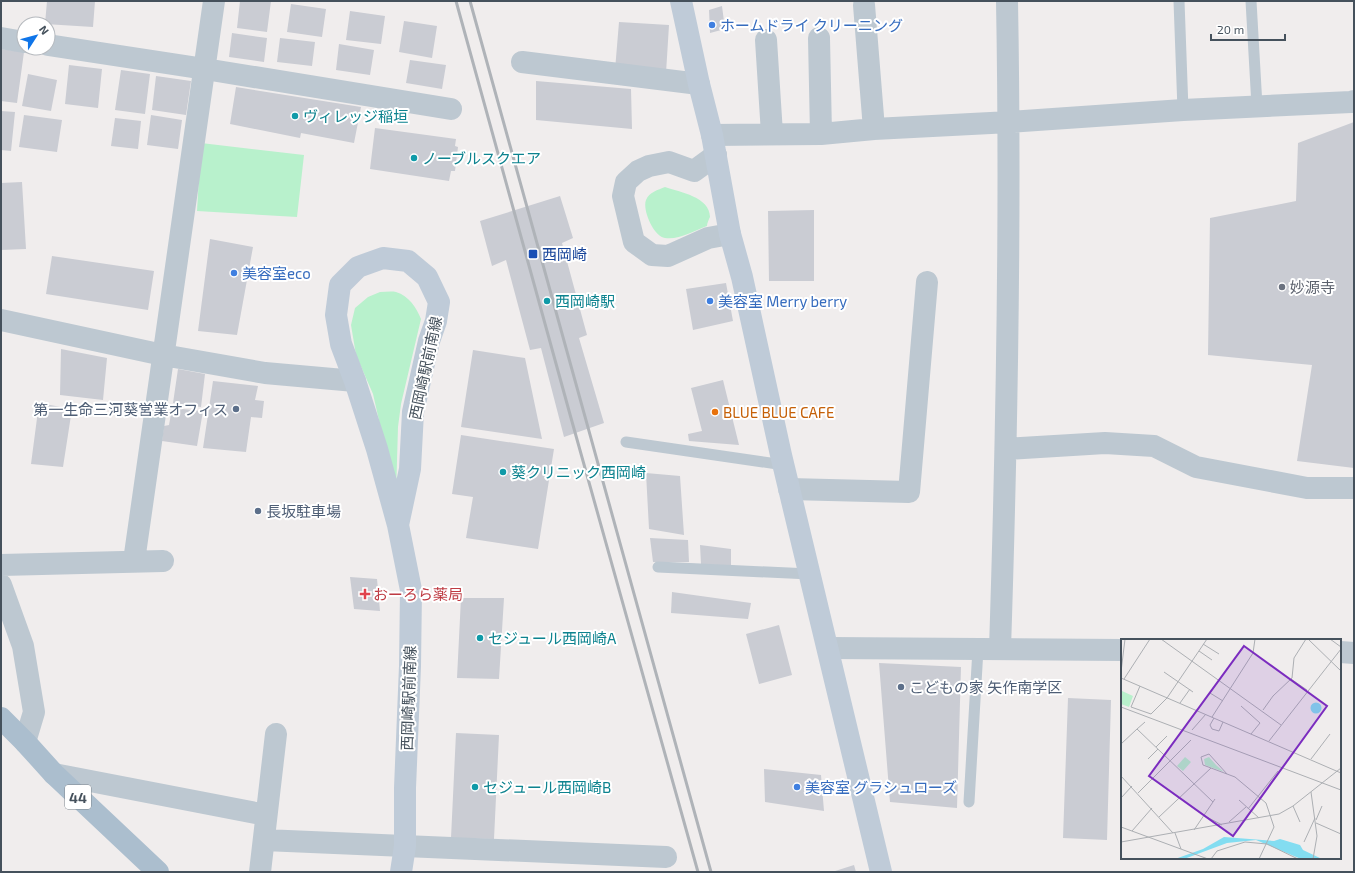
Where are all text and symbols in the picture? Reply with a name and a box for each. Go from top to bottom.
north arrow [16,16,56,56]
place label: ホームドライ クリーニング [720,16,903,34]
scale bar [1211,16,1285,42]
marker: ホームドライ クリーニング [707,20,717,30]
text: 20 m [1217,22,1244,36]
text: N [37,23,52,37]
place label: ヴィレッジ稲垣 [303,107,408,125]
marker: ヴィレッジ稲垣 [290,111,300,121]
place label: ノーブルスクエア [422,149,541,167]
marker: ノーブルスクエア [409,153,419,163]
place label: 西岡崎 [542,245,587,263]
marker: 西岡崎 [527,248,539,260]
place label: 美容室eco [242,264,311,282]
marker: 美容室eco [229,268,239,278]
place label: 妙源寺 [1290,278,1335,296]
marker: 妙源寺 [1277,282,1287,292]
place label: 西岡崎駅 [555,292,615,310]
place label: 美容室 Merry berry [718,292,847,310]
marker: 西岡崎駅 [542,296,552,306]
marker: 美容室 Merry berry [705,296,715,306]
street label: 西岡崎駅前南線 [405,315,445,421]
place label: 第一生命三河葵営業オフィス [33,400,228,418]
place label: BLUE BLUE CAFE [723,403,834,421]
marker: 第一生命三河葵営業オフィス [231,404,241,414]
marker: BLUE BLUE CAFE [710,407,720,417]
place label: 葵クリニック西岡崎 [511,463,646,481]
marker: 葵クリニック西岡崎 [498,467,508,477]
place label: 長坂駐車場 [266,502,341,520]
marker: 長坂駐車場 [253,506,263,516]
place label: おーろら薬局 [373,585,463,603]
marker: おーろら薬局 [360,589,370,599]
place label: セジュール西岡崎A [488,629,617,647]
marker: セジュール西岡崎A [475,633,485,643]
inset map [1121,639,1341,859]
street label: 西岡崎駅前南線 [397,645,419,751]
place label: こどもの家 矢作南学区 [909,678,1062,696]
marker: こどもの家 矢作南学区 [896,682,906,692]
place label: セジュール西岡崎B [483,778,611,796]
place label: 美容室 グラシュローズ [805,778,957,796]
marker: セジュール西岡崎B [470,782,480,792]
marker: 美容室 グラシュローズ [792,782,802,792]
road number: 44 [65,785,91,809]

